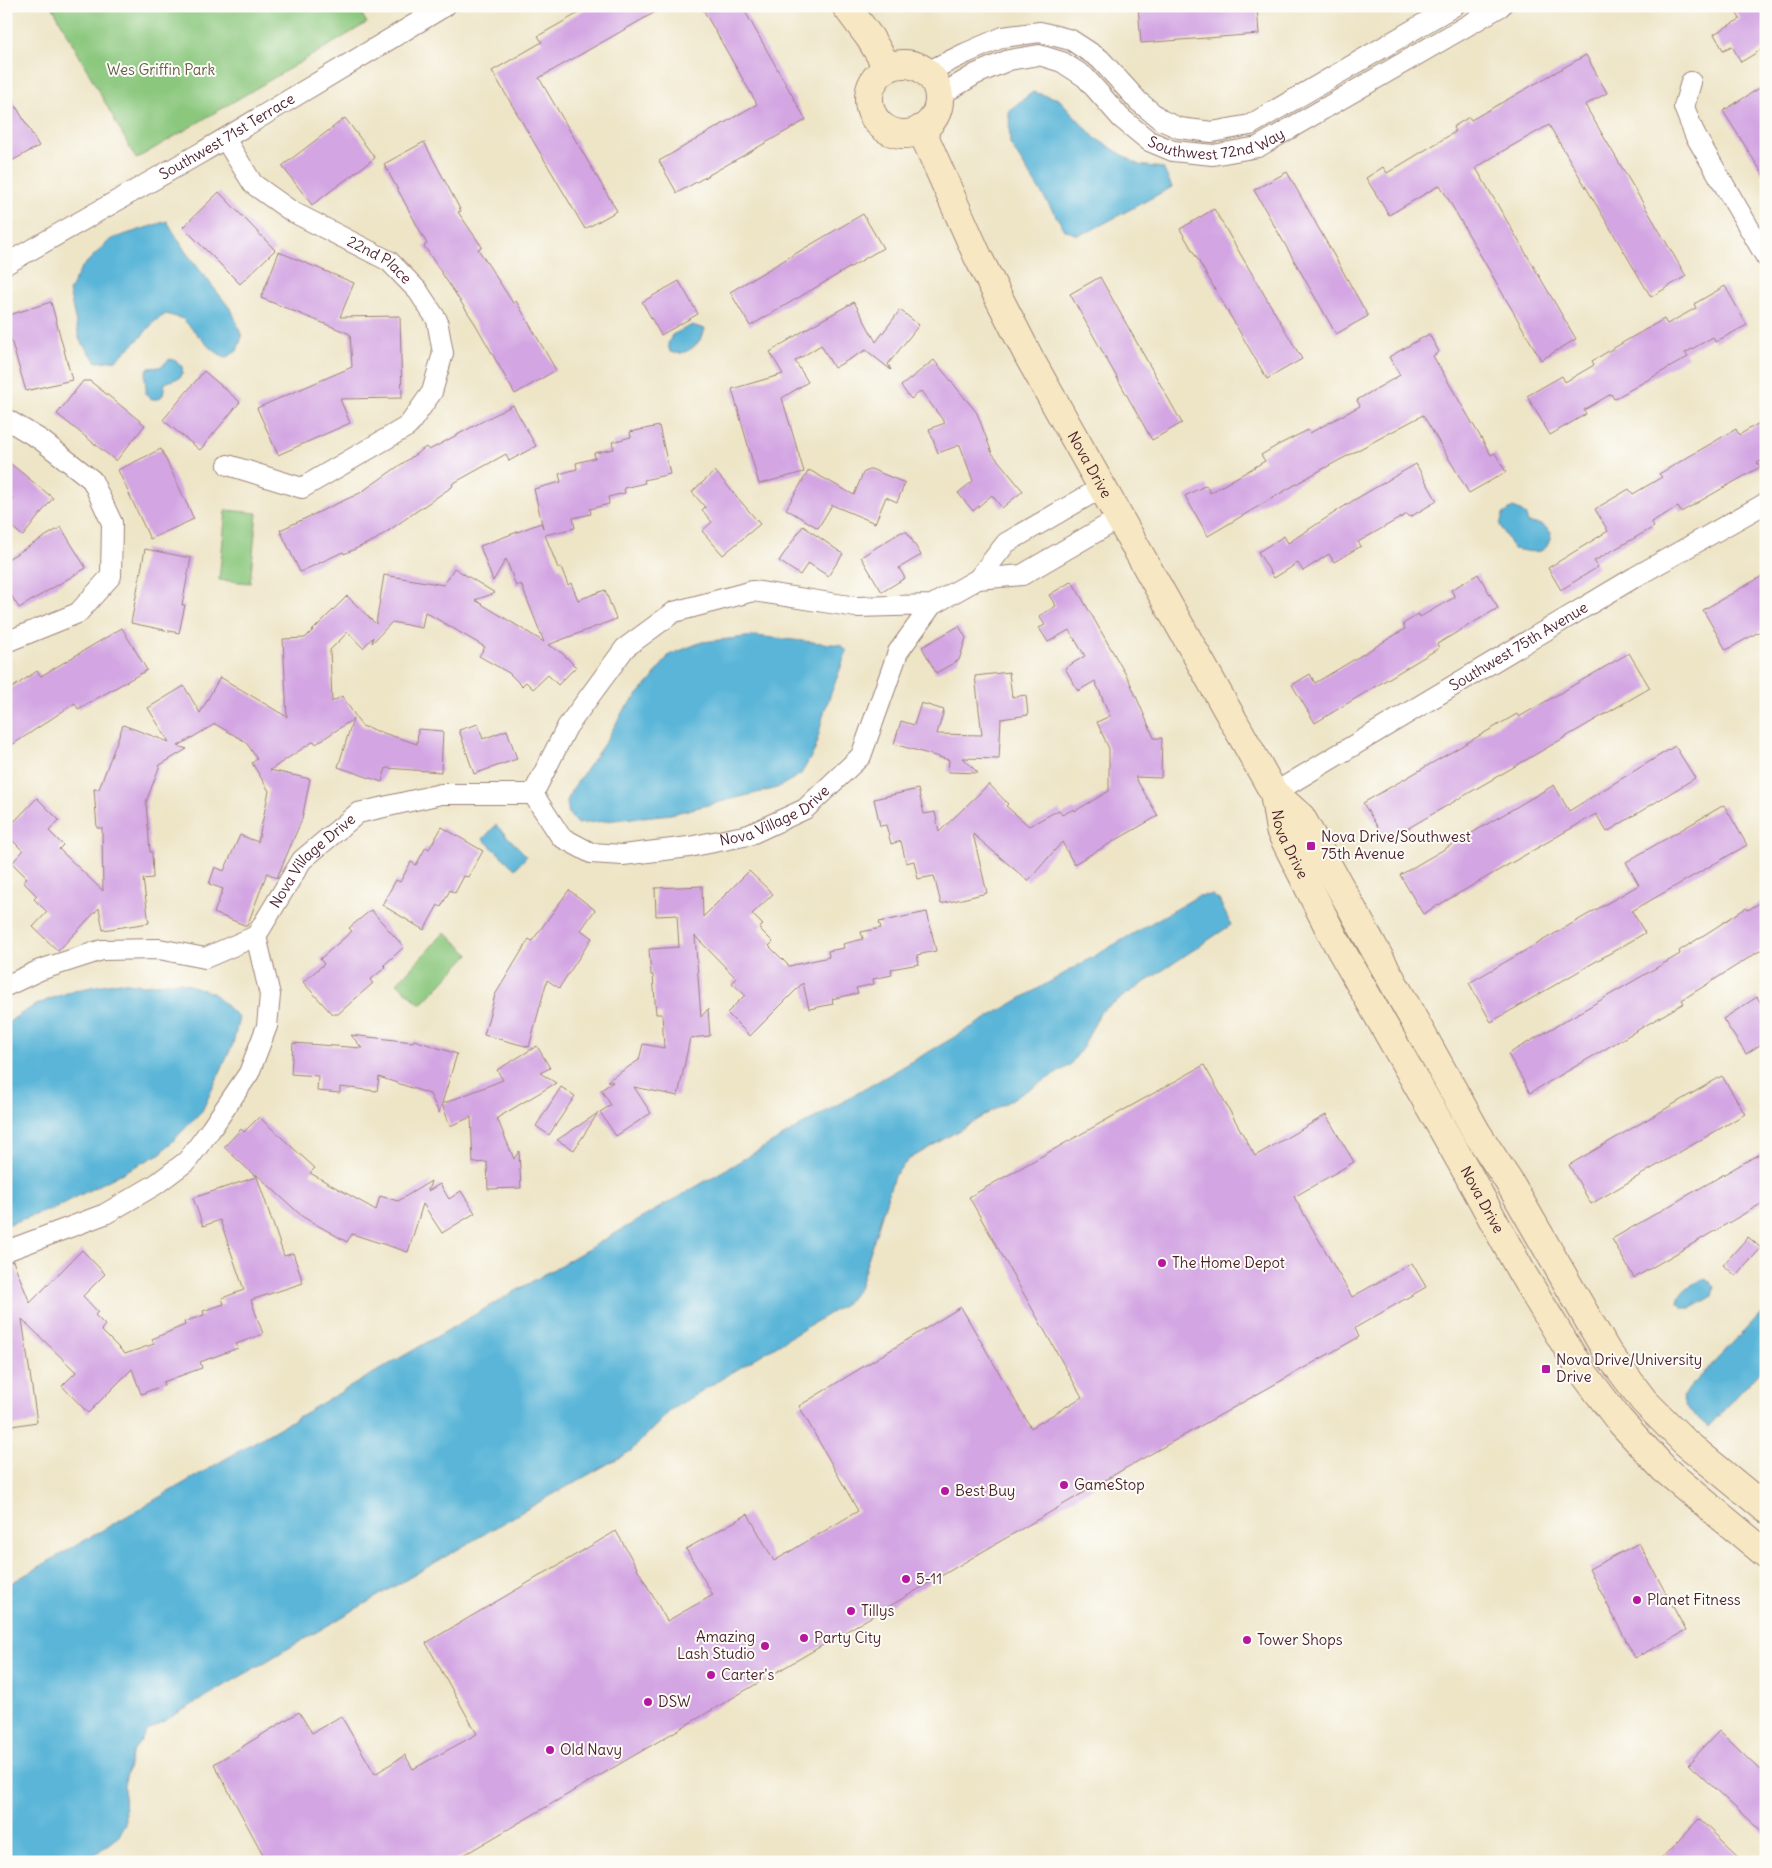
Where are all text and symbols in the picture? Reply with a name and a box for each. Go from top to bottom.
park label: Wes Griffin Park [107,60,215,79]
street label: Southwest 71st Terrace [156,89,298,184]
street label: Southwest 72nd Way [1145,124,1288,164]
street label: 22nd Place [344,231,416,288]
street label: Nova Drive [1064,428,1116,501]
street label: Southwest 75th Avenue [1446,597,1591,695]
street label: Nova Village Drive [718,781,833,850]
street label: Nova Drive [1268,808,1313,882]
street label: Nova Village Drive [265,809,359,911]
place label: Nova Drive/Southwest 75th Avenue [1321,827,1471,863]
marker: Nova Drive/Southwest 75th Avenue [1305,840,1317,852]
street label: Nova Drive [1457,1163,1508,1236]
place label: The Home Depot [1172,1253,1285,1272]
marker: The Home Depot [1156,1257,1168,1269]
place label: Nova Drive/University Drive [1556,1350,1702,1386]
marker: Nova Drive/University Drive [1540,1363,1552,1375]
place label: GameStop [1074,1475,1145,1494]
marker: GameStop [1058,1479,1070,1491]
place label: Best Buy [955,1481,1015,1500]
marker: Best Buy [939,1485,951,1497]
place label: 5-11 [916,1569,942,1588]
marker: 5-11 [900,1573,912,1585]
place label: Planet Fitness [1647,1590,1741,1609]
marker: Planet Fitness [1631,1594,1643,1606]
place label: Tillys [861,1601,894,1620]
marker: Tillys [845,1605,857,1617]
place label: Amazing Lash Studio [677,1627,755,1663]
place label: Party City [814,1628,881,1647]
place label: Tower Shops [1257,1630,1343,1649]
marker: Party City [798,1632,810,1644]
marker: Tower Shops [1241,1634,1253,1646]
marker: Amazing Lash Studio [759,1640,771,1652]
place label: Carter's [721,1665,774,1684]
marker: Carter's [705,1669,717,1681]
place label: DSW [658,1692,691,1711]
marker: DSW [642,1696,654,1708]
place label: Old Navy [560,1740,622,1759]
marker: Old Navy [544,1744,556,1756]

